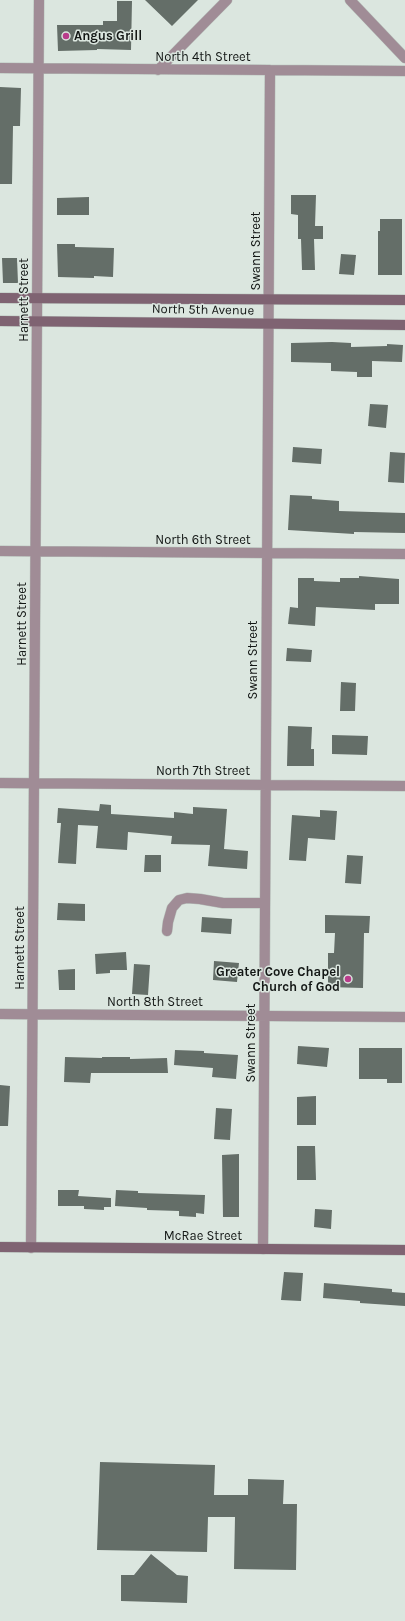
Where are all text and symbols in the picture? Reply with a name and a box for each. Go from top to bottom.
place label: Angus Grill [74,28,142,44]
marker: Angus Grill [61,31,71,41]
street label: North 4th Street [155,49,251,65]
street label: Swann Street [248,212,264,290]
street label: Harnett Street [16,258,32,342]
street label: North 5th Avenue [152,301,254,319]
street label: North 6th Street [155,532,251,548]
street label: Harnett Street [14,582,30,666]
street label: Swann Street [245,621,261,699]
street label: North 7th Street [156,763,250,779]
street label: Harnett Street [12,906,28,990]
place label: Greater Cove Chapel Church of God [216,964,340,995]
marker: Greater Cove Chapel Church of God [343,974,353,984]
street label: North 8th Street [107,994,203,1010]
street label: Swann Street [243,1004,259,1082]
street label: McRae Street [164,1228,242,1244]

